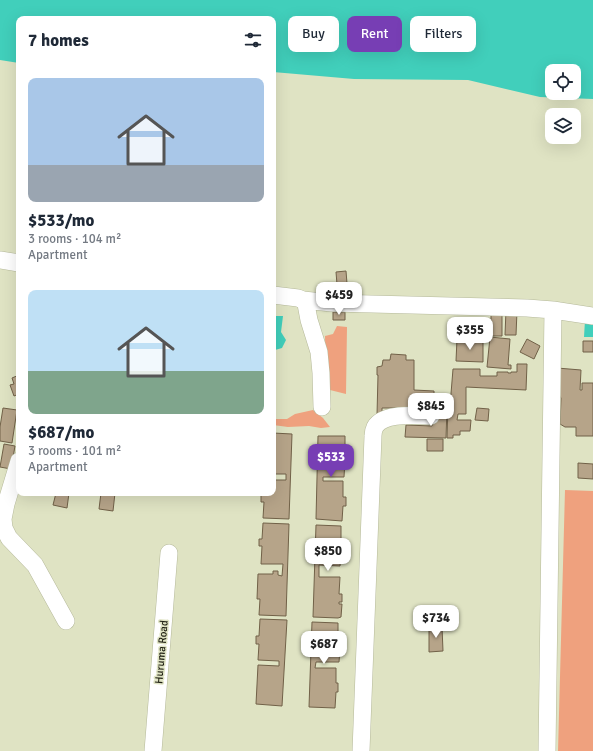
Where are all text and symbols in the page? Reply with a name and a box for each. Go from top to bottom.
chip: Buy [288,16,339,52]
chip: Rent [347,16,402,52]
chip: Filters [410,16,476,52]
icon: filters [242,29,264,51]
text: 7 homes [28,30,89,51]
map controls [545,64,581,144]
button: locate [545,64,581,100]
icon: home [110,104,182,176]
button: layers [545,108,581,144]
text: $533/mo [28,210,94,231]
text: 3 rooms · 104 m² [28,231,121,247]
text: Apartment [28,247,88,263]
pin: $459 [315,282,363,316]
text: $459 [325,287,353,303]
icon: home [110,316,182,388]
pin: $355 [446,317,494,351]
text: $355 [456,322,484,338]
pin: $845 [407,393,455,427]
text: $845 [417,398,445,414]
text: $687/mo [28,422,94,443]
text: 3 rooms · 101 m² [28,443,121,459]
pin: $533 [307,444,355,478]
text: $533 [317,449,345,465]
text: Apartment [28,459,88,475]
pin: $850 [304,538,352,572]
text: $850 [314,543,342,559]
pin: $734 [412,605,460,639]
text: $734 [422,610,450,626]
street label: Huruma Road [152,620,171,684]
pin: $687 [300,631,348,665]
text: $687 [310,636,338,652]

